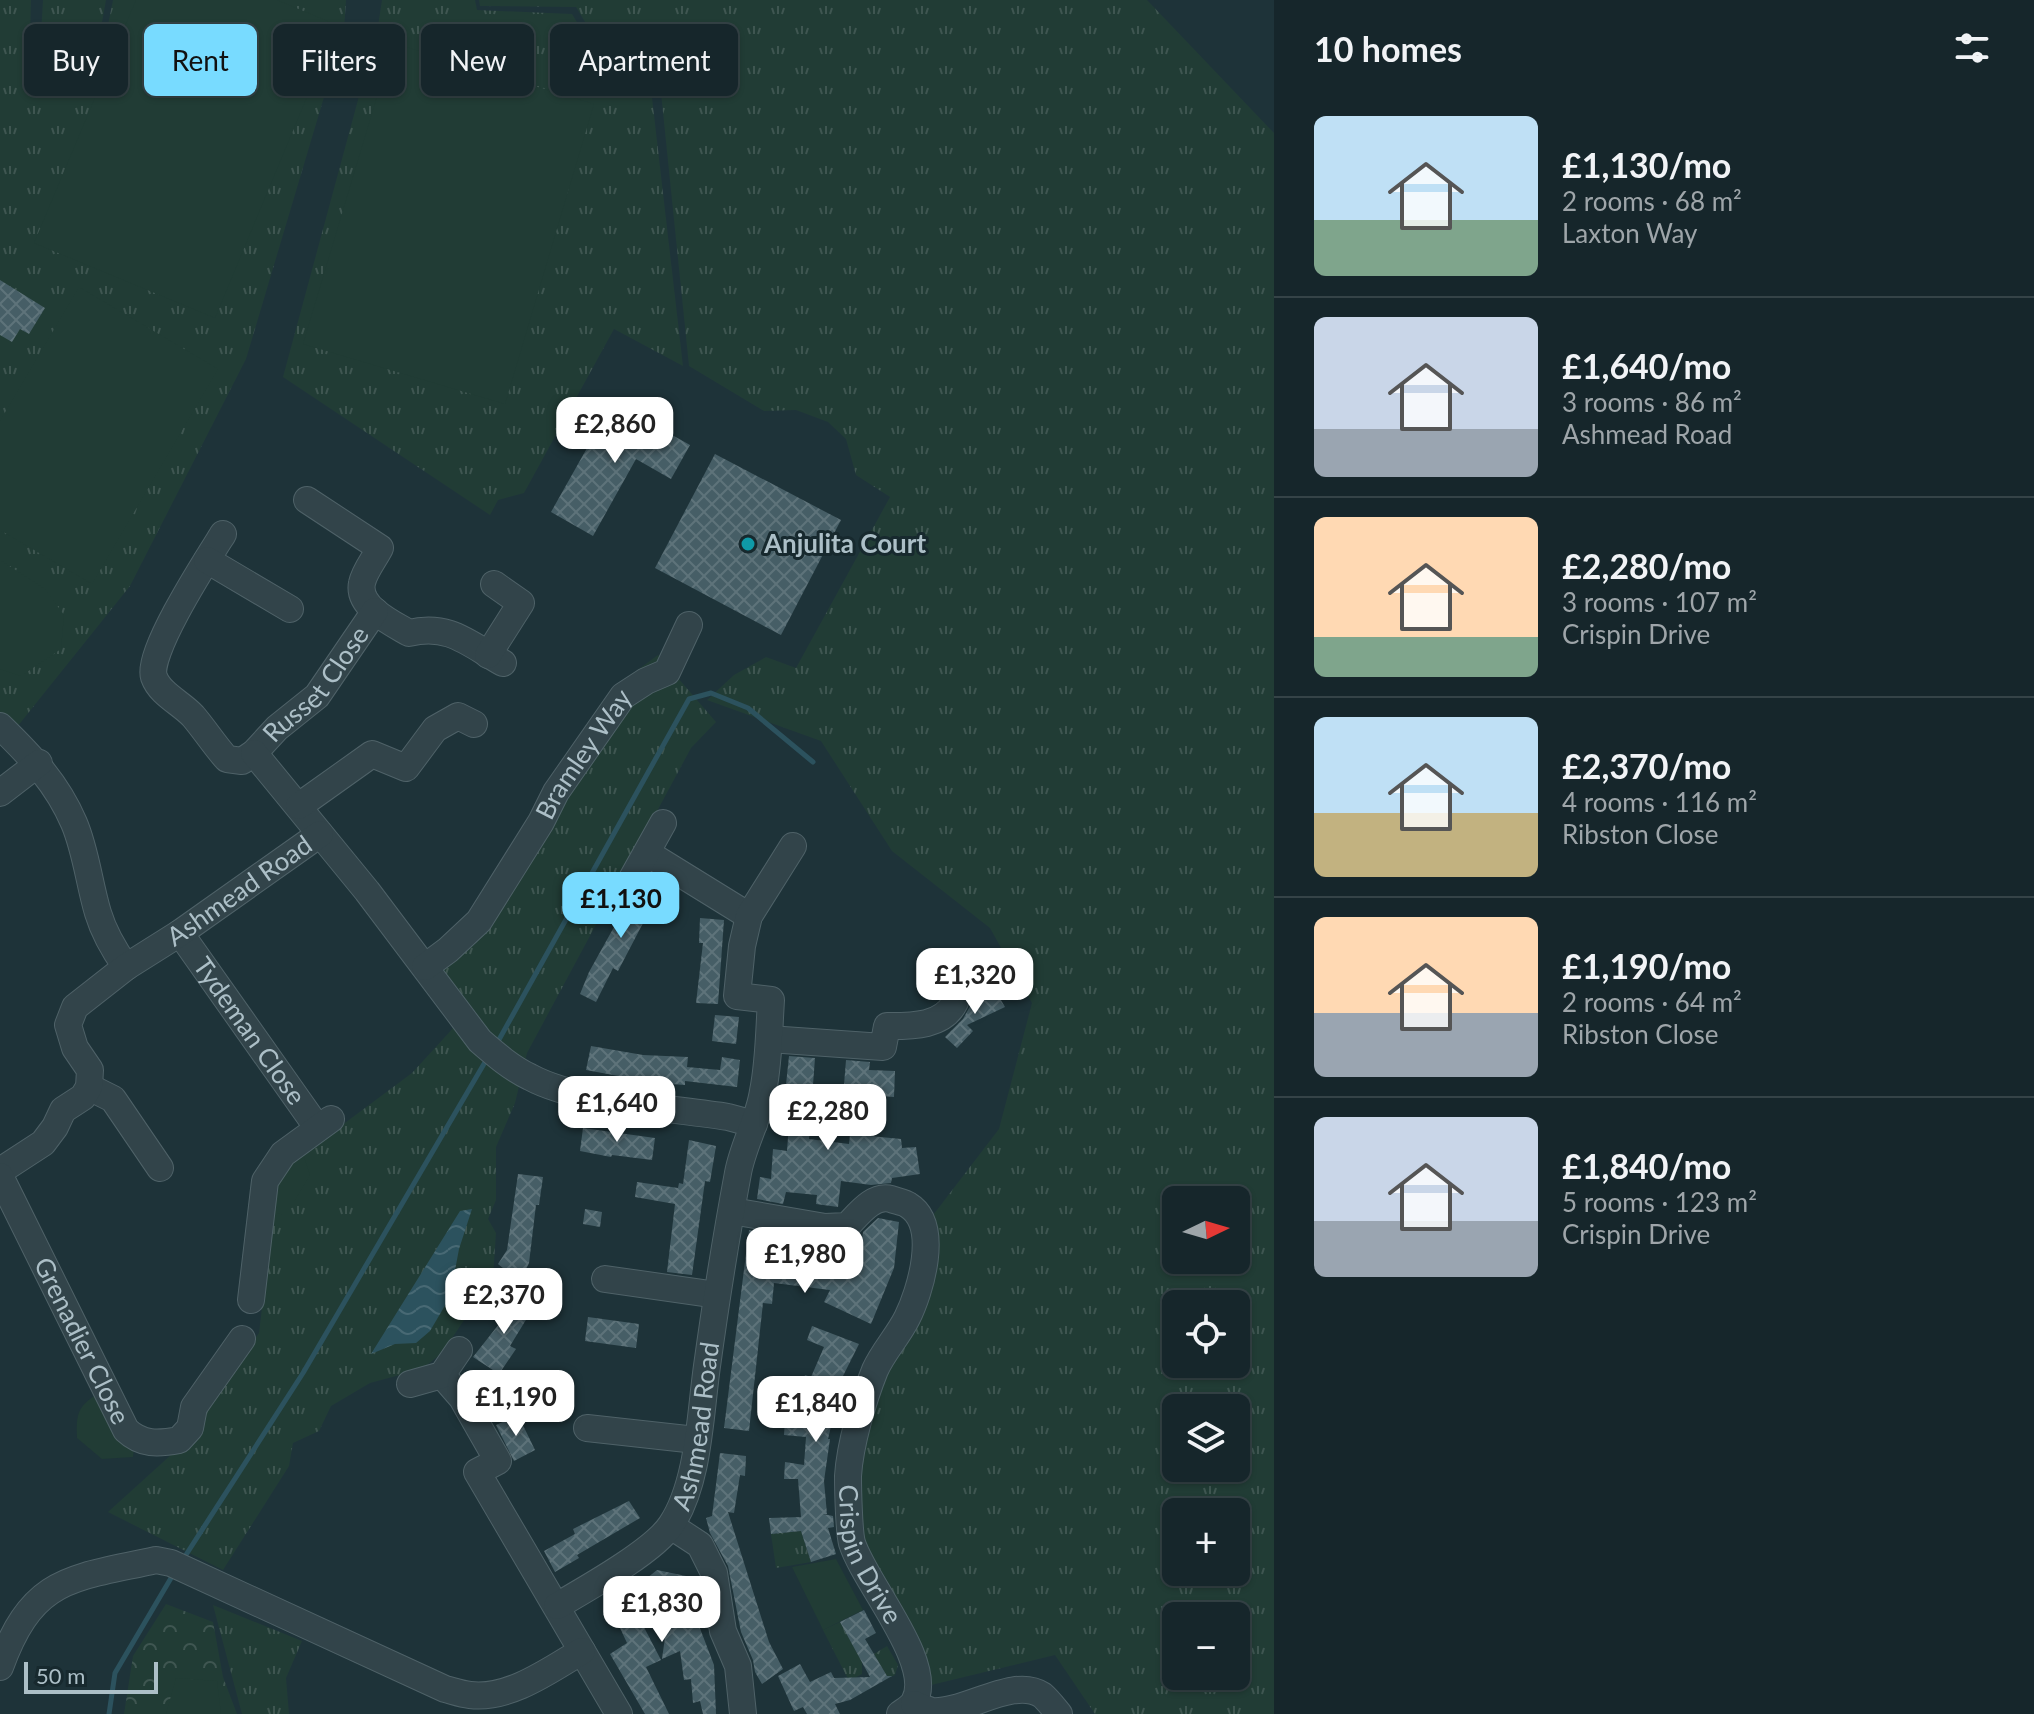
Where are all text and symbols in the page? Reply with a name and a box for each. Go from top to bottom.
chip: Buy [24,24,128,96]
chip: Rent [144,24,257,96]
chip: Filters [273,24,405,96]
chip: New [421,24,534,96]
chip: Apartment [550,24,738,96]
icon: filters [1950,26,1994,70]
text: 10 homes [1314,28,1462,69]
text: £1,130/mo [1562,144,1731,185]
icon: home [1378,148,1474,244]
text: 2 rooms · 68 m² [1562,185,1742,217]
text: Laxton Way [1562,217,1698,249]
text: £1,640/mo [1562,345,1731,386]
icon: home [1378,349,1474,445]
text: 3 rooms · 86 m² [1562,386,1742,418]
pin: £2,860 [550,397,680,465]
text: £2,860 [574,407,656,439]
text: Ashmead Road [1562,418,1732,450]
place label: Anjulita Court [763,527,926,559]
marker: Anjulita Court [739,535,757,553]
text: £2,280/mo [1562,545,1731,586]
icon: home [1378,549,1474,645]
text: 3 rooms · 107 m² [1562,586,1757,618]
text: Crispin Drive [1562,618,1710,650]
street label: Russet Close [255,620,375,748]
street label: Bramley Way [528,682,638,824]
text: £2,370/mo [1562,745,1731,786]
icon: home [1378,749,1474,845]
text: 4 rooms · 116 m² [1562,786,1757,818]
text: Ribston Close [1562,818,1719,850]
street label: Ashmead Road [160,828,318,952]
pin: £1,130 [556,872,686,940]
text: £1,130 [580,882,662,914]
text: £1,190/mo [1562,945,1731,986]
pin: £1,320 [910,948,1040,1016]
icon: home [1378,949,1474,1045]
street label: Tydeman Close [187,950,313,1110]
text: £1,320 [934,958,1016,990]
text: 2 rooms · 64 m² [1562,986,1742,1018]
text: Ribston Close [1562,1018,1719,1050]
pin: £1,640 [552,1076,682,1144]
pin: £2,280 [763,1084,893,1152]
text: £1,640 [576,1086,658,1118]
text: £2,280 [787,1094,869,1126]
text: £1,840/mo [1562,1145,1731,1186]
icon: home [1378,1149,1474,1245]
north arrow [1162,1186,1250,1274]
map controls [1162,1186,1250,1690]
text: 5 rooms · 123 m² [1562,1186,1757,1218]
text: Crispin Drive [1562,1218,1710,1250]
pin: £1,980 [740,1227,870,1295]
text: £1,980 [764,1237,846,1269]
street label: Grenadier Close [28,1252,138,1429]
pin: £2,370 [439,1268,569,1336]
text: £2,370 [463,1278,545,1310]
button: locate [1162,1290,1250,1378]
street label: Ashmead Road [664,1340,725,1515]
pin: £1,190 [451,1370,581,1438]
pin: £1,840 [751,1376,881,1444]
text: £1,190 [475,1380,557,1412]
text: £1,840 [775,1386,857,1418]
button: layers [1162,1394,1250,1482]
street label: Crispin Drive [833,1484,910,1629]
button: + [1162,1498,1250,1586]
pin: £1,830 [597,1576,727,1644]
text: £1,830 [621,1586,703,1618]
button: − [1162,1602,1250,1690]
scale bar [24,1658,158,1694]
text: 50 m [36,1662,85,1689]

